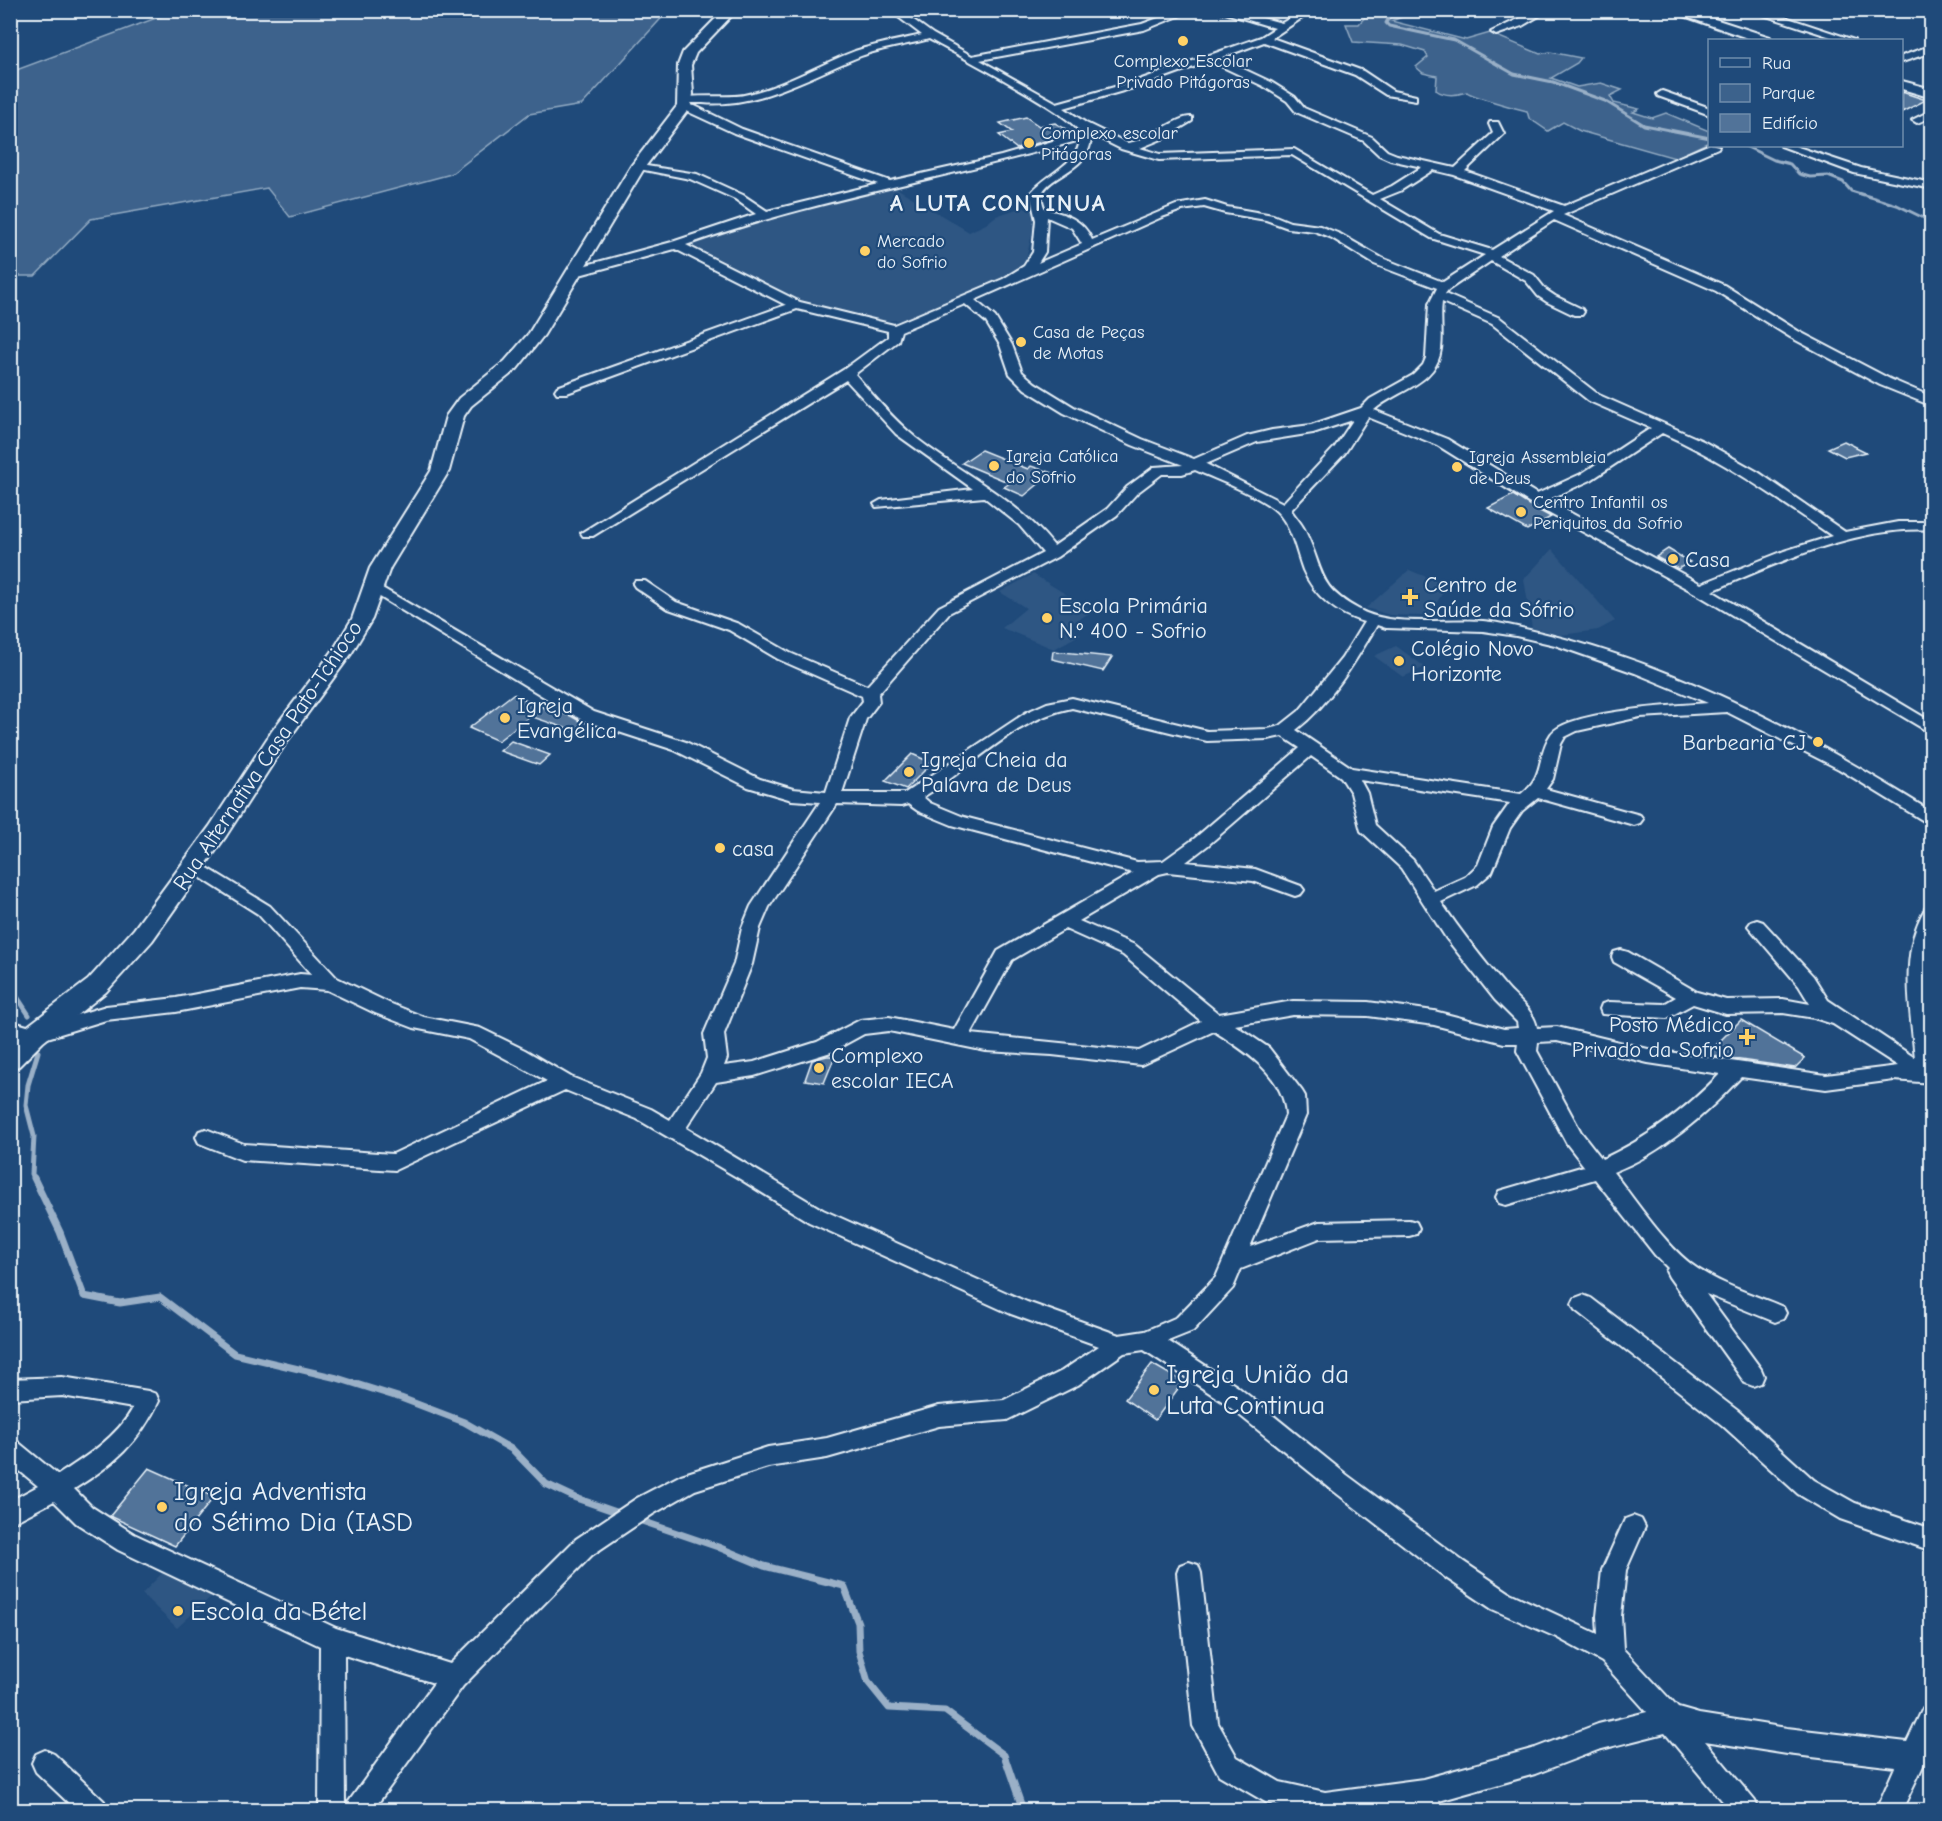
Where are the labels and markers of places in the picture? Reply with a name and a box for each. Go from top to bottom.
marker: Complexo Escolar Privado Pitágoras [1176,34,1190,48]
place label: Complexo Escolar Privado Pitágoras [1114,51,1253,93]
place label: Complexo escolar Pitágoras [1041,123,1179,165]
marker: Complexo escolar Pitágoras [1022,136,1036,150]
place label: Mercado do Sofrio [877,231,947,273]
marker: Mercado do Sofrio [858,244,872,258]
place label: Casa de Peças de Motas [1033,322,1144,364]
marker: Casa de Peças de Motas [1014,335,1028,349]
place label: Igreja Católica do Sofrio [1006,446,1118,488]
place label: Igreja Assembleia de Deus [1469,447,1606,489]
marker: Igreja Católica do Sofrio [987,459,1001,473]
marker: Igreja Assembleia de Deus [1450,460,1464,474]
place label: Centro Infantil os Periquitos da Sofrio [1533,492,1683,534]
marker: Centro Infantil os Periquitos da Sofrio [1514,505,1528,519]
place label: Casa [1685,547,1730,573]
marker: Casa [1666,552,1680,566]
place label: Centro de Saúde da Sófrio [1424,572,1574,623]
marker: Centro de Saúde da Sófrio [1401,588,1419,606]
place label: Escola Primária N.º 400 - Sofrio [1059,593,1208,644]
marker: Escola Primária N.º 400 - Sofrio [1040,611,1054,625]
place label: Colégio Novo Horizonte [1411,636,1534,687]
marker: Colégio Novo Horizonte [1392,654,1406,668]
place label: Igreja Evangélica [517,693,617,744]
marker: Igreja Evangélica [498,711,512,725]
place label: Barbearia CJ [1682,730,1806,756]
marker: Barbearia CJ [1811,735,1825,749]
place label: Igreja Cheia da Palavra de Deus [921,747,1071,798]
marker: Igreja Cheia da Palavra de Deus [902,765,916,779]
place label: casa [732,836,774,862]
marker: casa [713,841,727,855]
place label: Posto Médico Privado da Sofrio [1572,1012,1734,1063]
marker: Posto Médico Privado da Sofrio [1738,1028,1756,1046]
place label: Complexo escolar IECA [831,1043,954,1094]
marker: Complexo escolar IECA [812,1061,826,1075]
place label: Igreja União da Luta Continua [1166,1359,1349,1421]
marker: Igreja União da Luta Continua [1147,1383,1161,1397]
place label: Igreja Adventista do Sétimo Dia (IASD [174,1476,413,1538]
marker: Igreja Adventista do Sétimo Dia (IASD [155,1500,169,1514]
place label: Escola da Bétel [190,1596,368,1627]
marker: Escola da Bétel [171,1604,185,1618]

